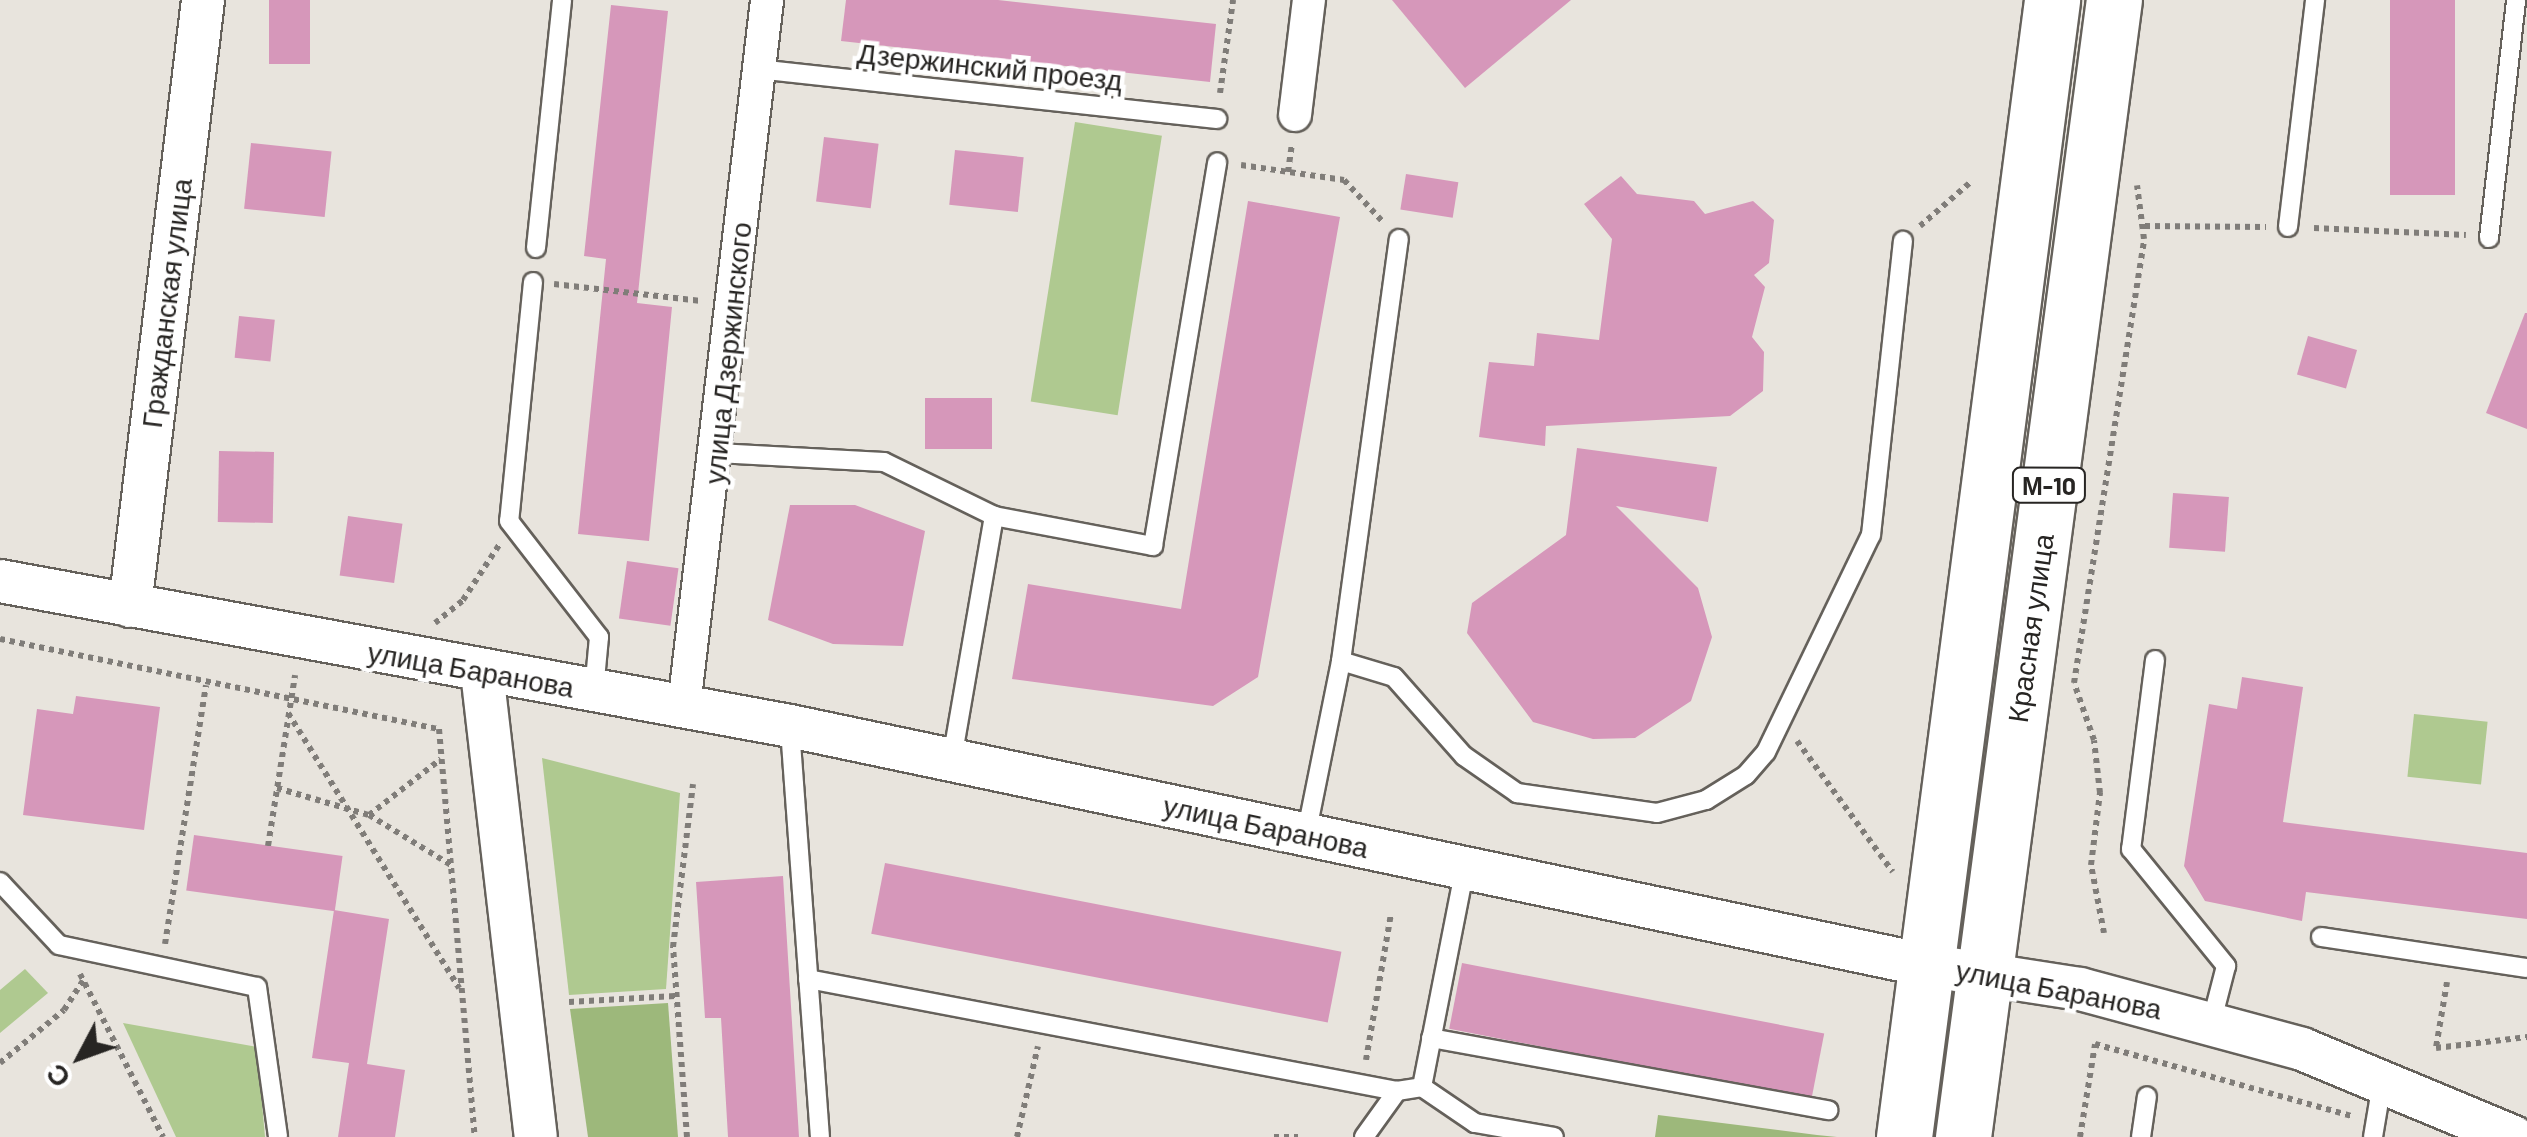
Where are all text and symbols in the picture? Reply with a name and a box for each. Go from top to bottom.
street label: Дзержинский проезд [856,35,1124,97]
street label: Гражданская улица [134,176,198,430]
street label: улица Дзержинского [697,220,757,486]
road number: М-10 [2012,465,2086,505]
street label: Красная улица [2000,531,2060,725]
street label: улица Баранова [365,634,577,704]
street label: улица Баранова [1160,788,1372,864]
street label: улица Баранова [1953,953,2165,1025]
north arrow [30,1007,130,1107]
text: С [38,1058,77,1095]

